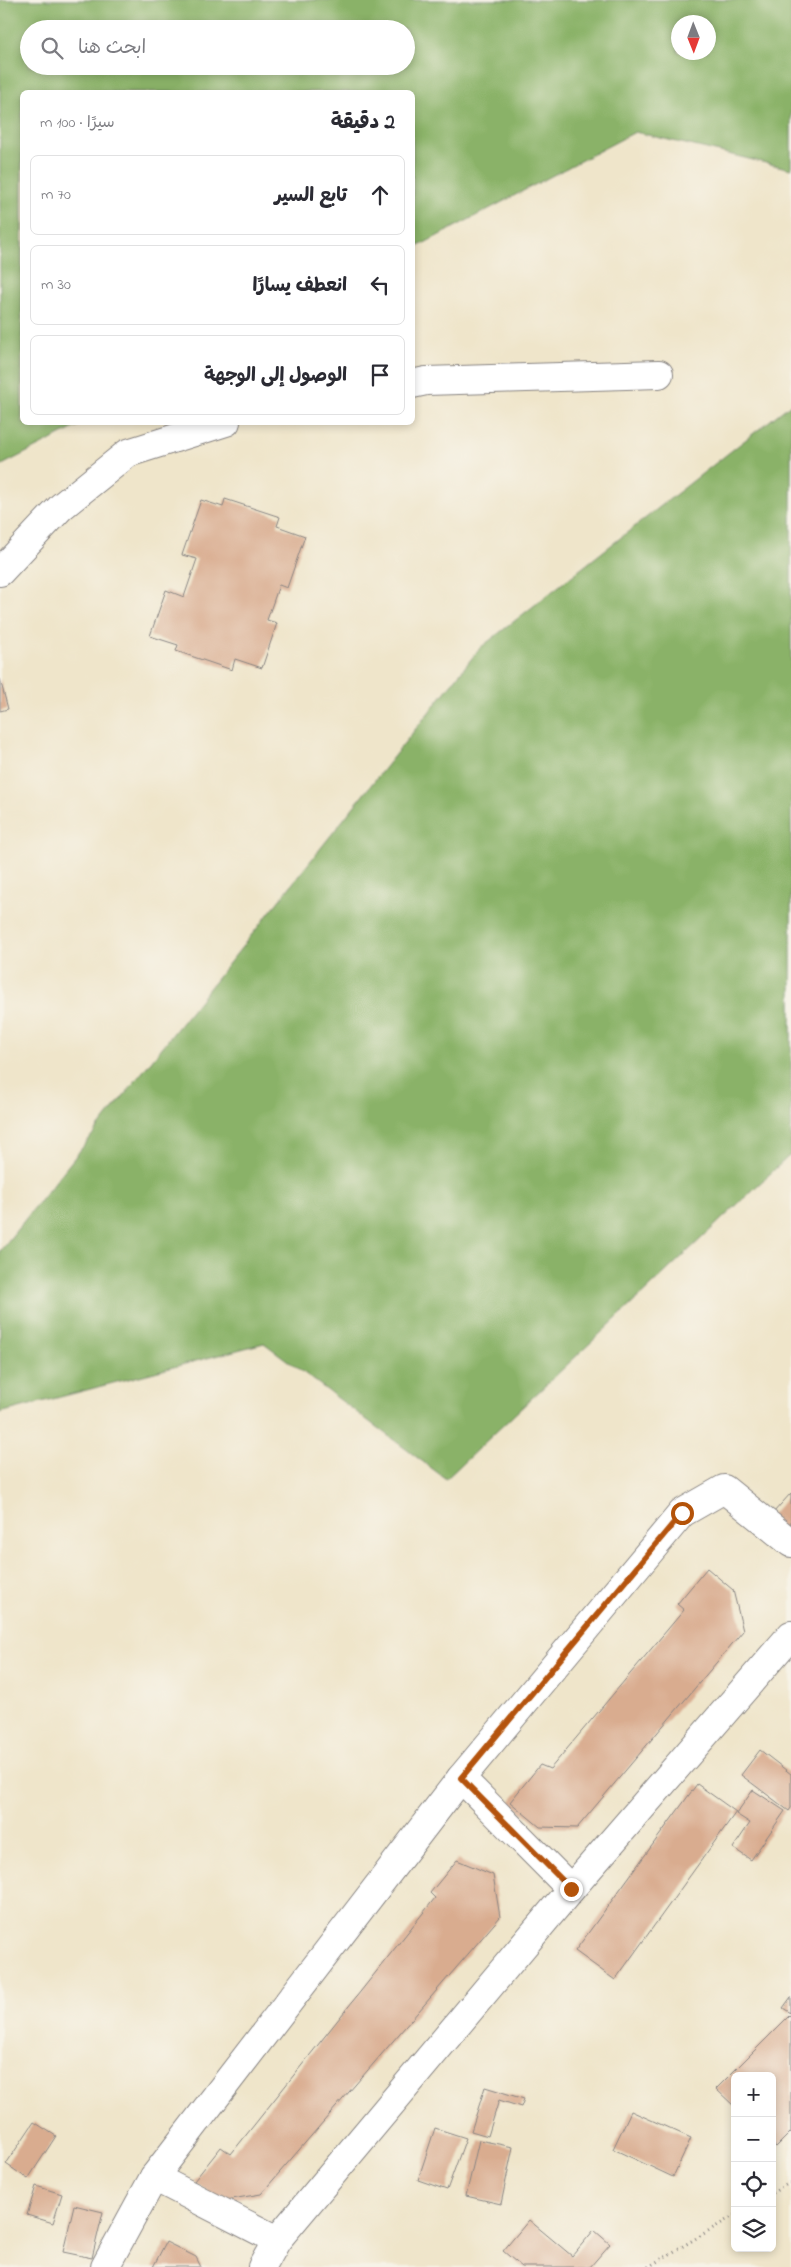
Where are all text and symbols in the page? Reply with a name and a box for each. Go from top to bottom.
north arrow [671,15,716,60]
search box [20,20,415,75]
icon: search [38,34,66,62]
text: ابحث هنا [78,35,146,62]
text: 2 دقيقة [331,108,395,138]
text: سيرًا · 100 m [40,111,115,135]
icon: ahead [366,181,394,209]
text: 70 m [41,183,71,207]
text: تابع السير [275,183,347,210]
icon: left [366,271,394,299]
text: 30 m [41,273,71,297]
text: انعطف يسارًا [252,273,347,300]
icon: arrive [366,361,394,389]
text: الوصول إلى الوجهة [204,363,347,390]
route start [671,1502,694,1525]
route end [560,1878,583,1901]
map controls [731,2072,776,2252]
button: + [731,2072,776,2117]
button: − [731,2117,776,2162]
button: locate [731,2162,776,2207]
button: layers [731,2207,776,2252]

